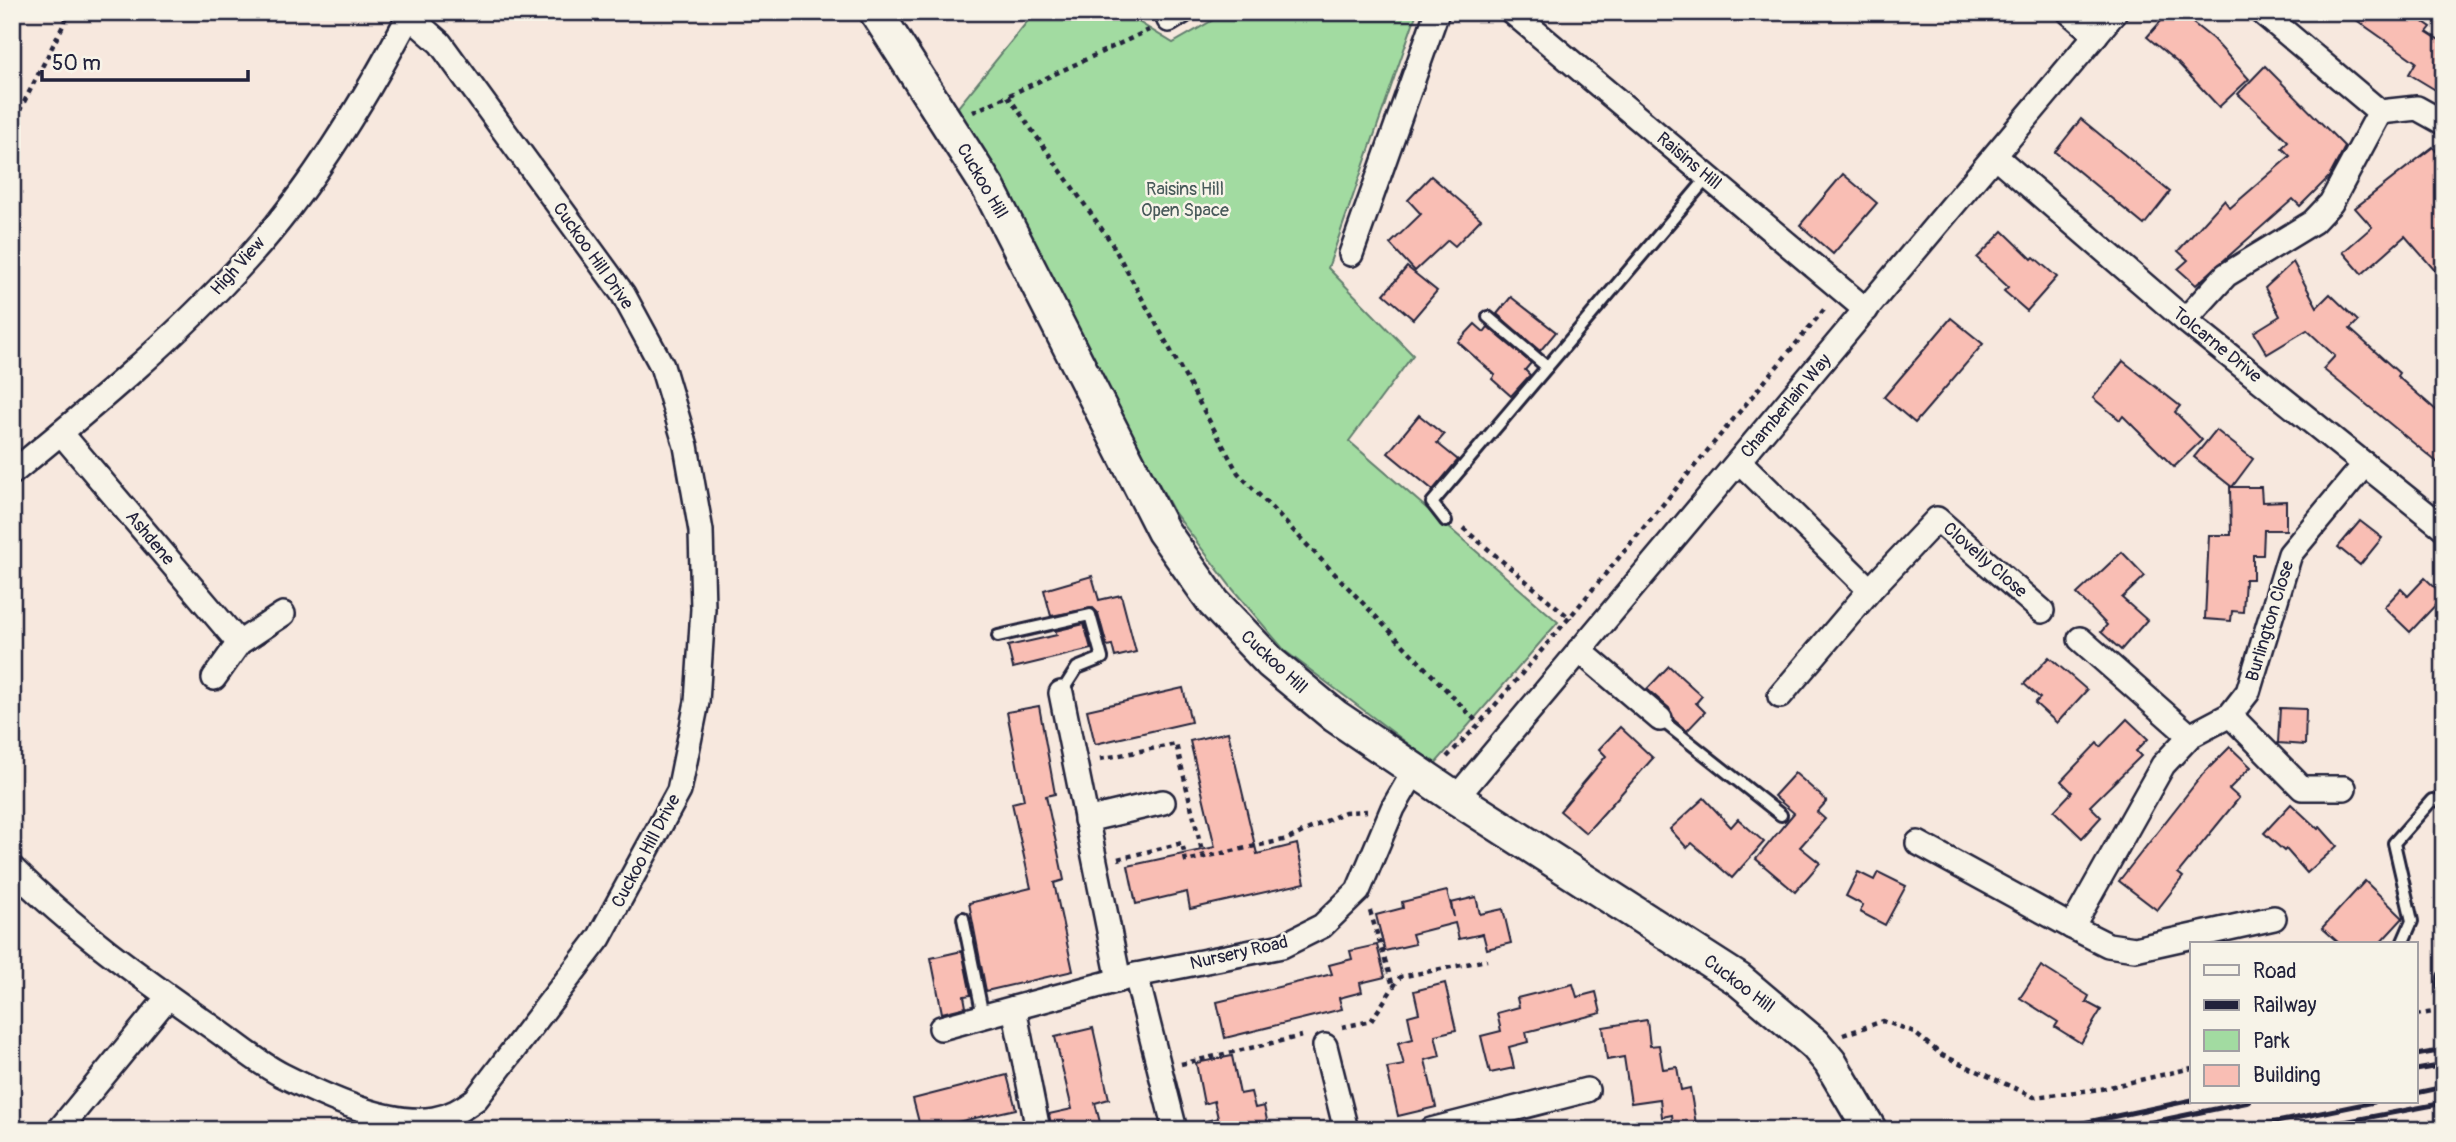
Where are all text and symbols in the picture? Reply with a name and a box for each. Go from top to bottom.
scale bar [42,38,248,82]
text: 50 m [52,50,101,77]
street label: Raisins Hill [1652,127,1726,195]
street label: Cuckoo Hill [951,139,1013,223]
park label: Raisins Hill Open Space [1141,178,1229,222]
street label: Cuckoo Hill Drive [548,198,638,314]
street label: High View [206,232,270,300]
street label: Tolcarne Drive [2168,302,2266,388]
street label: Chamberlain Way [1736,349,1837,463]
street label: Ashdene [120,506,180,570]
street label: Clovelly Close [1938,517,2032,603]
street label: Burlington Close [2241,558,2299,684]
street label: Cuckoo Hill [1236,625,1312,699]
street label: Cuckoo Hill Drive [606,790,686,912]
street label: Nursery Road [1188,931,1290,975]
legend [2190,942,2418,1104]
street label: Cuckoo Hill [1699,950,1779,1018]
text: Road [2253,958,2297,985]
text: Railway [2253,992,2317,1019]
text: Park [2253,1028,2290,1055]
text: Building [2253,1062,2320,1089]

